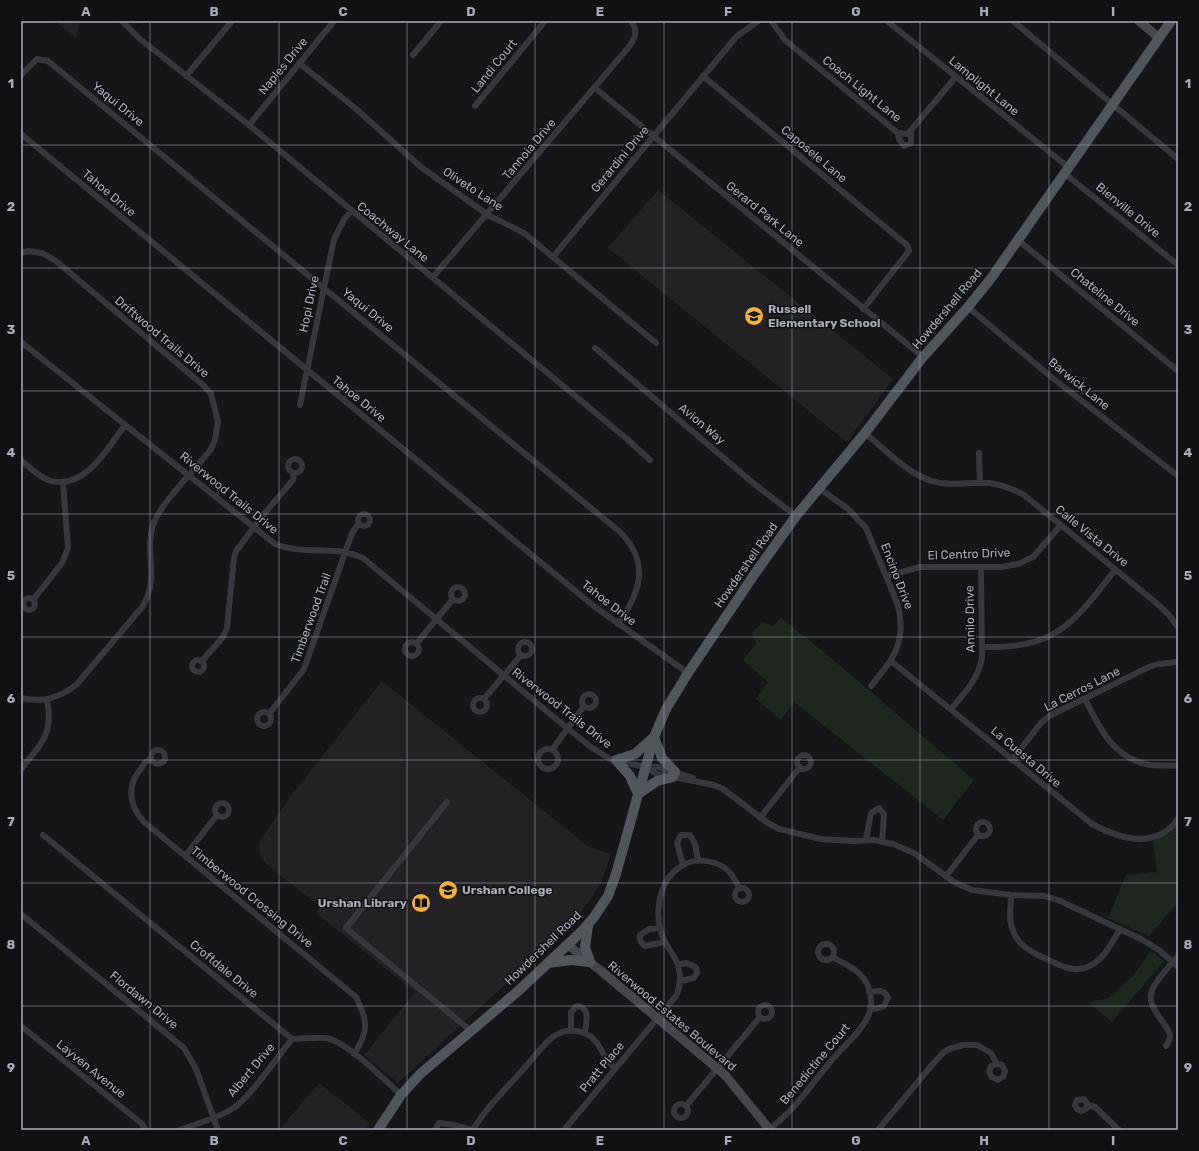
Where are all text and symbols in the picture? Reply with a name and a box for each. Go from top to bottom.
text: A [81,4,91,19]
text: B [209,4,219,19]
text: C [338,4,348,19]
text: D [466,4,476,19]
text: E [596,4,604,19]
text: F [724,4,732,19]
text: G [851,4,861,19]
text: H [979,4,989,19]
text: I [1111,4,1115,19]
street label: Naples Drive [256,34,311,97]
street label: Landi Court [468,36,520,96]
street label: Coach Light Lane [820,53,904,125]
street label: Lamplight Lane [946,53,1022,119]
text: 1 [8,76,14,91]
text: 1 [1185,76,1191,91]
street label: Yaqui Drive [89,79,147,129]
street label: Tannoia Drive [499,115,559,182]
street label: Caposele Lane [778,122,850,186]
street label: Gerardini Drive [588,123,652,195]
street label: Oliveto Lane [440,164,506,214]
street label: Tahoe Drive [80,167,139,219]
street label: Gerard Park Lane [723,178,807,250]
street label: Bienville Drive [1093,180,1163,240]
text: 2 [7,199,15,214]
street label: Coachway Lane [354,199,432,265]
text: 2 [1184,199,1192,214]
street label: Chateline Drive [1068,265,1143,329]
street label: Howdershell Road [909,266,985,352]
street label: Hopi Drive [296,274,322,334]
street label: Yaqui Drive [339,285,397,335]
street label: Driftwood Trails Drive [112,293,212,381]
place label: Russell Elementary School [768,302,880,330]
school or university icon: Russell Elementary School [743,305,765,327]
text: 3 [7,322,16,337]
text: 3 [1184,322,1193,337]
street label: Barwick Lane [1046,355,1113,413]
street label: Tahoe Drive [329,373,389,425]
street label: Avion Way [676,400,728,448]
text: 4 [7,445,16,460]
text: 4 [1184,445,1193,460]
street label: Riverwood Trails Drive [177,449,281,537]
street label: Calle Vista Drive [1053,502,1131,570]
street label: Howdershell Road [711,520,781,610]
street label: Encino Drive [878,541,916,611]
street label: El Centro Drive [927,546,1011,562]
text: 5 [7,568,15,583]
text: 5 [1184,568,1192,583]
street label: Timberwood Trail [288,571,334,665]
street label: Tahoe Drive [579,577,639,629]
street label: Annilo Drive [962,585,978,653]
street label: La Cerros Lane [1042,664,1123,714]
street label: Riverwood Trails Drive [509,665,615,751]
text: 6 [7,691,16,706]
text: 6 [1184,691,1193,706]
street label: La Cuesta Drive [988,724,1064,791]
text: 7 [7,814,15,829]
text: 7 [1184,814,1192,829]
street label: Timberwood Crossing Drive [188,843,316,951]
school or university icon: Urshan College [437,879,459,901]
place label: Urshan College [462,883,552,897]
library icon: Urshan Library [410,892,432,914]
place label: Urshan Library [318,896,407,910]
street label: Howdershell Road [502,908,584,988]
text: 8 [7,937,16,952]
street label: Croftdale Drive [187,937,261,1001]
text: 8 [1184,937,1193,952]
street label: Riverwood Estates Boulevard [605,958,739,1074]
street label: Flordawn Drive [107,968,181,1032]
street label: Benedictine Court [777,1020,853,1107]
street label: Layven Avenue [54,1037,129,1101]
street label: Pratt Place [577,1039,627,1095]
street label: Albert Drive [224,1040,278,1100]
text: 9 [7,1060,15,1075]
text: 9 [1184,1060,1192,1075]
text: A [81,1133,91,1148]
text: B [209,1133,219,1148]
text: C [338,1133,348,1148]
text: D [466,1133,476,1148]
text: E [596,1133,604,1148]
text: F [724,1133,732,1148]
text: G [851,1133,861,1148]
text: H [979,1133,989,1148]
text: I [1111,1133,1115,1148]

